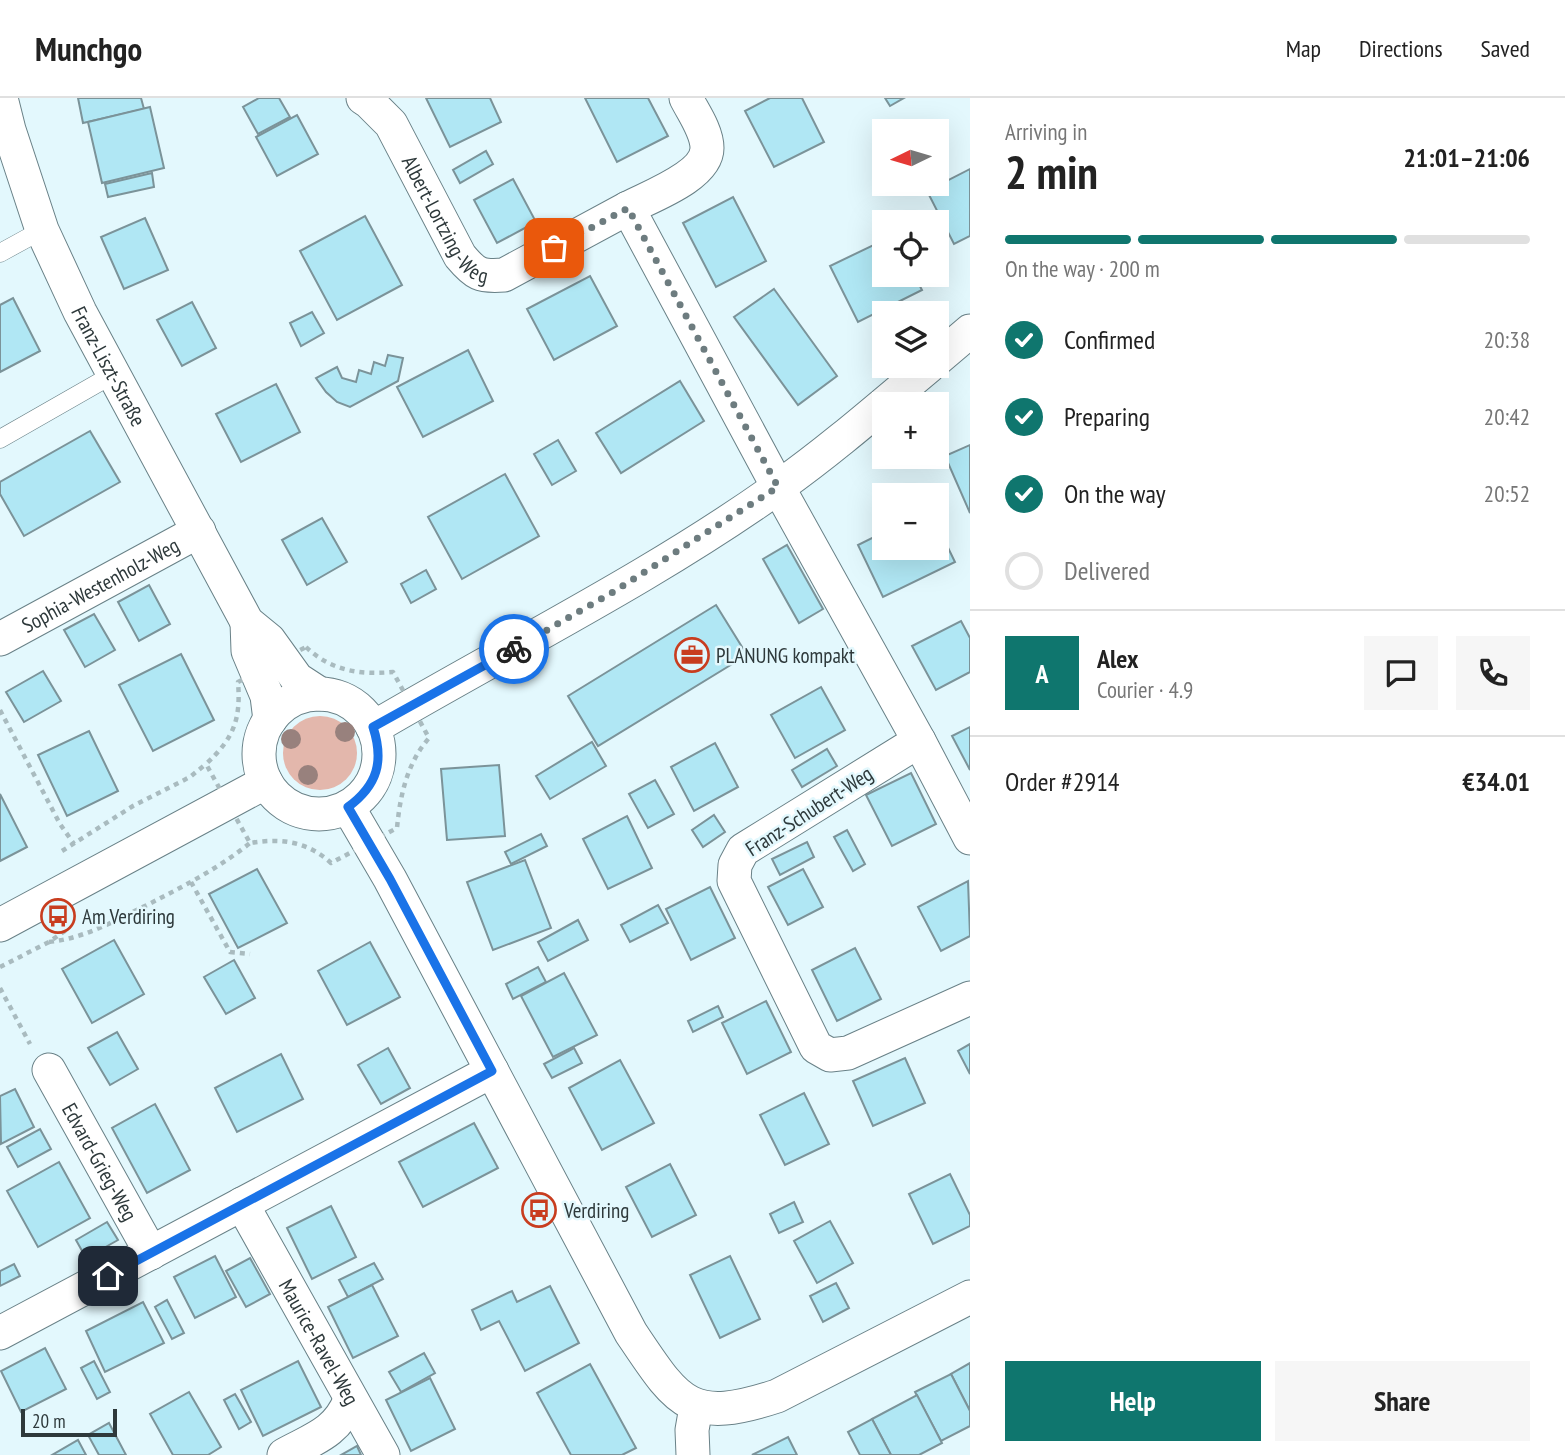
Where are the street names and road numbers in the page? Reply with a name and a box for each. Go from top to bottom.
street label: Albert-Lortzing-Weg [396,151,491,289]
street label: Franz-Liszt-Straße [66,302,152,431]
street label: Sophia-Westenholz-Weg [17,531,184,638]
street label: Franz-Schubert-Weg [740,760,878,862]
street label: Edvard-Grieg-Weg [56,1098,144,1225]
street label: Maurice-Ravel-Weg [273,1274,366,1410]

